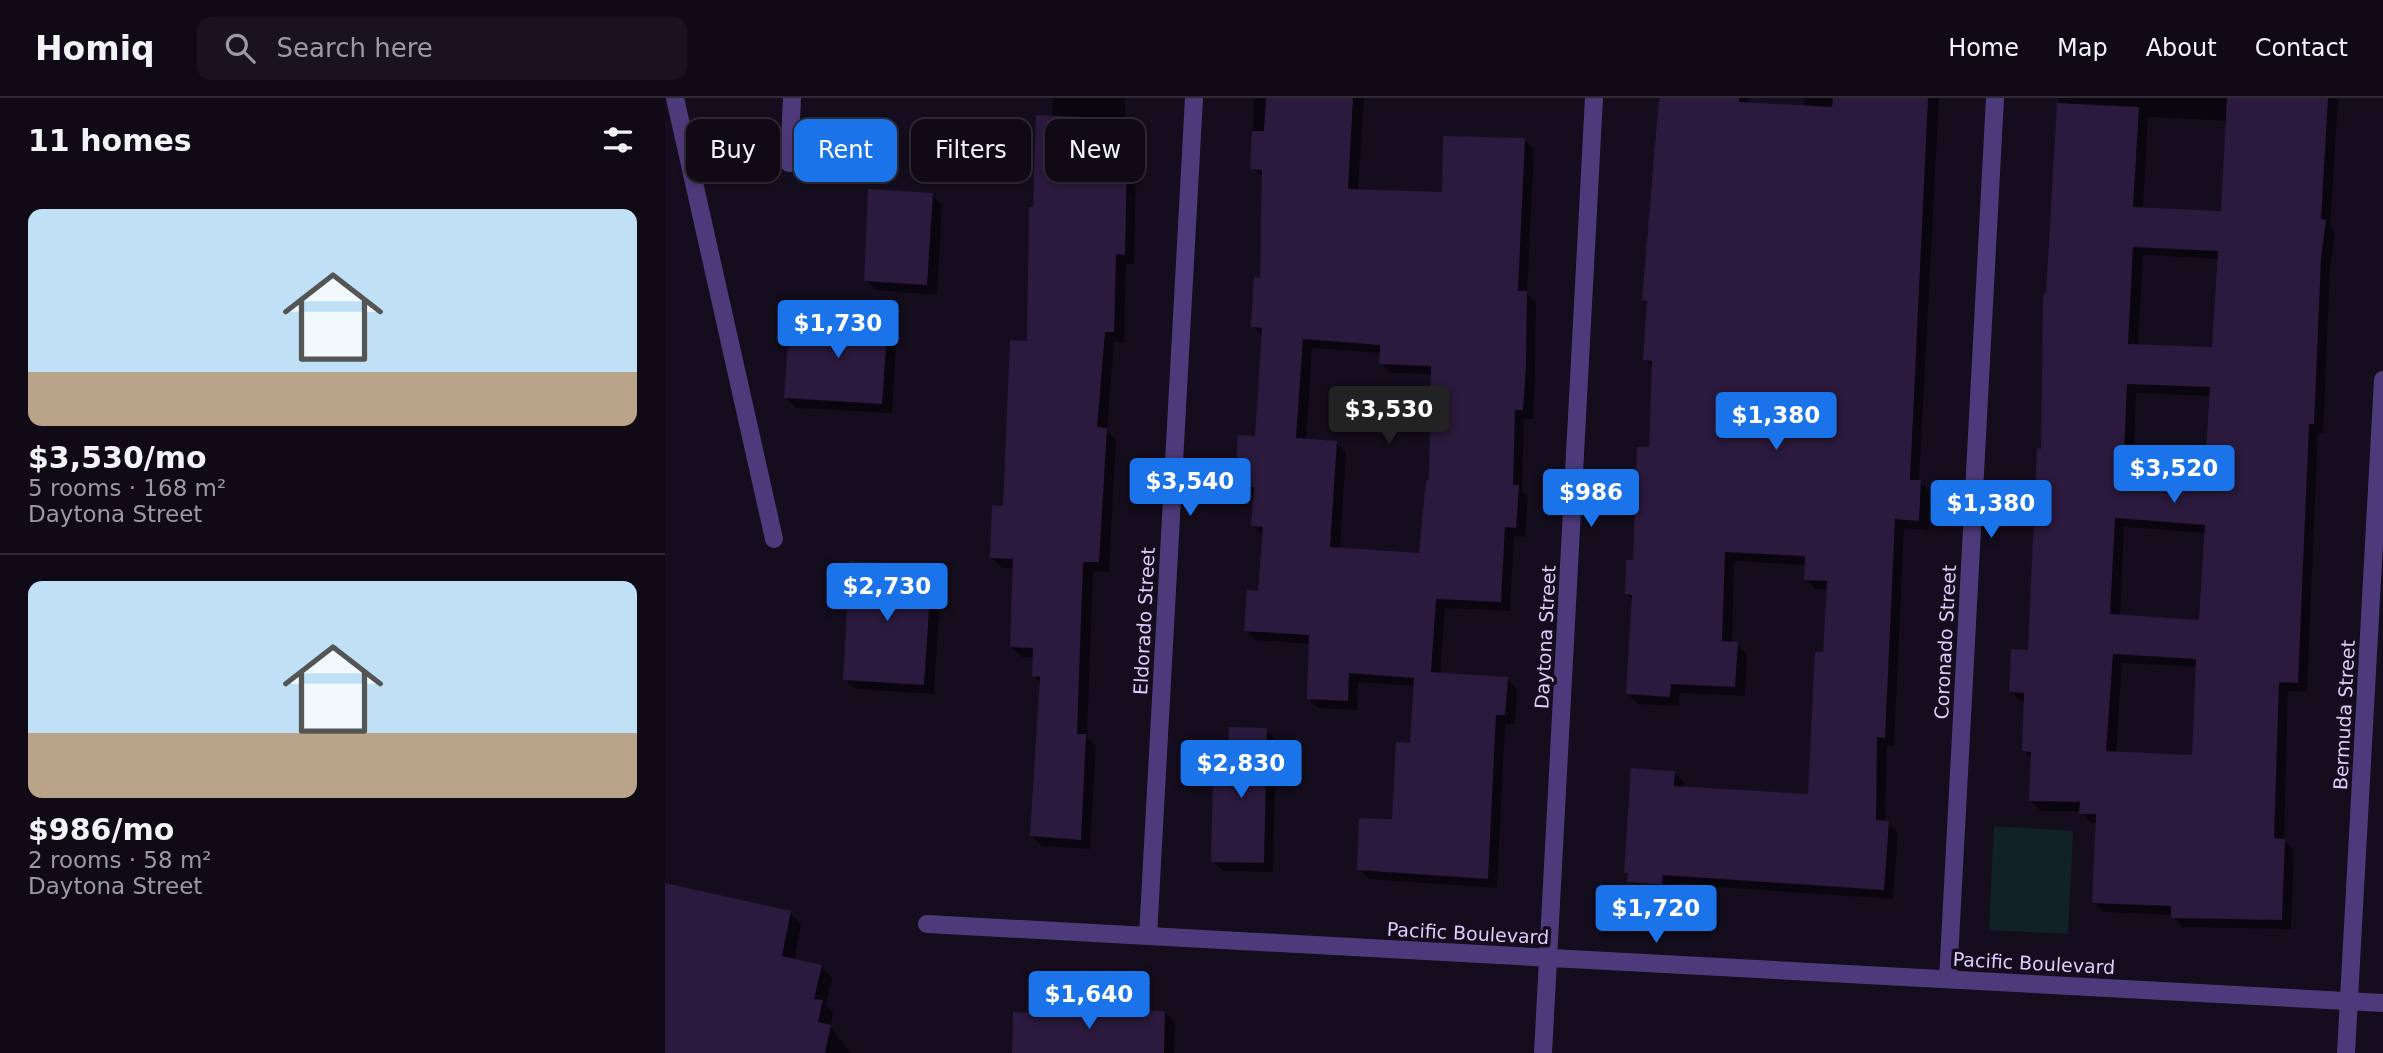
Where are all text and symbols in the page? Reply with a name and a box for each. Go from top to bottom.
search box [197,17,687,80]
text: Homiq [35,29,155,68]
icon: search [221,29,259,67]
text: Search here [277,33,433,63]
text: Home [1948,34,2019,62]
text: Map [2057,34,2108,62]
text: About [2146,34,2217,62]
text: Contact [2255,34,2348,62]
chip: Buy [686,119,780,182]
chip: Rent [794,119,897,182]
chip: Filters [911,119,1031,182]
chip: New [1045,119,1145,182]
icon: filters [599,121,637,159]
text: 11 homes [28,123,192,158]
icon: home [270,254,396,380]
pin: $1,730 [781,300,895,360]
text: $1,730 [794,310,882,336]
pin: $3,530 [1332,386,1446,446]
pin: $1,380 [1719,392,1833,452]
text: $3,530 [1345,396,1433,422]
text: $1,380 [1732,402,1820,428]
text: $3,530/mo [28,440,207,475]
pin: $3,520 [2117,446,2231,505]
text: $3,520 [2130,455,2218,481]
pin: $3,540 [1133,458,1247,518]
text: $3,540 [1146,468,1234,494]
pin: $986 [1550,470,1632,529]
text: 5 rooms · 168 m² [28,475,226,501]
text: $986 [1559,479,1623,505]
pin: $1,380 [1934,480,2048,540]
text: $1,380 [1947,490,2035,516]
text: Daytona Street [28,501,202,527]
street label: Eldorado Street [1129,547,1159,695]
pin: $2,730 [830,564,944,623]
street label: Daytona Street [1530,564,1560,710]
street label: Coronado Street [1930,564,1960,720]
text: $2,730 [843,573,931,599]
icon: home [270,626,396,752]
street label: Bermuda Street [2329,639,2359,791]
pin: $2,830 [1184,740,1298,800]
text: $2,830 [1197,750,1285,776]
text: $986/mo [28,812,174,847]
text: 2 rooms · 58 m² [28,847,212,873]
text: Daytona Street [28,873,202,899]
pin: $1,720 [1599,886,1713,945]
text: $1,720 [1612,895,1700,921]
street label: Pacific Boulevard [1386,918,1550,948]
street label: Pacific Boulevard [1952,948,2116,978]
pin: $1,640 [1032,972,1146,1031]
text: $1,640 [1045,981,1133,1007]

